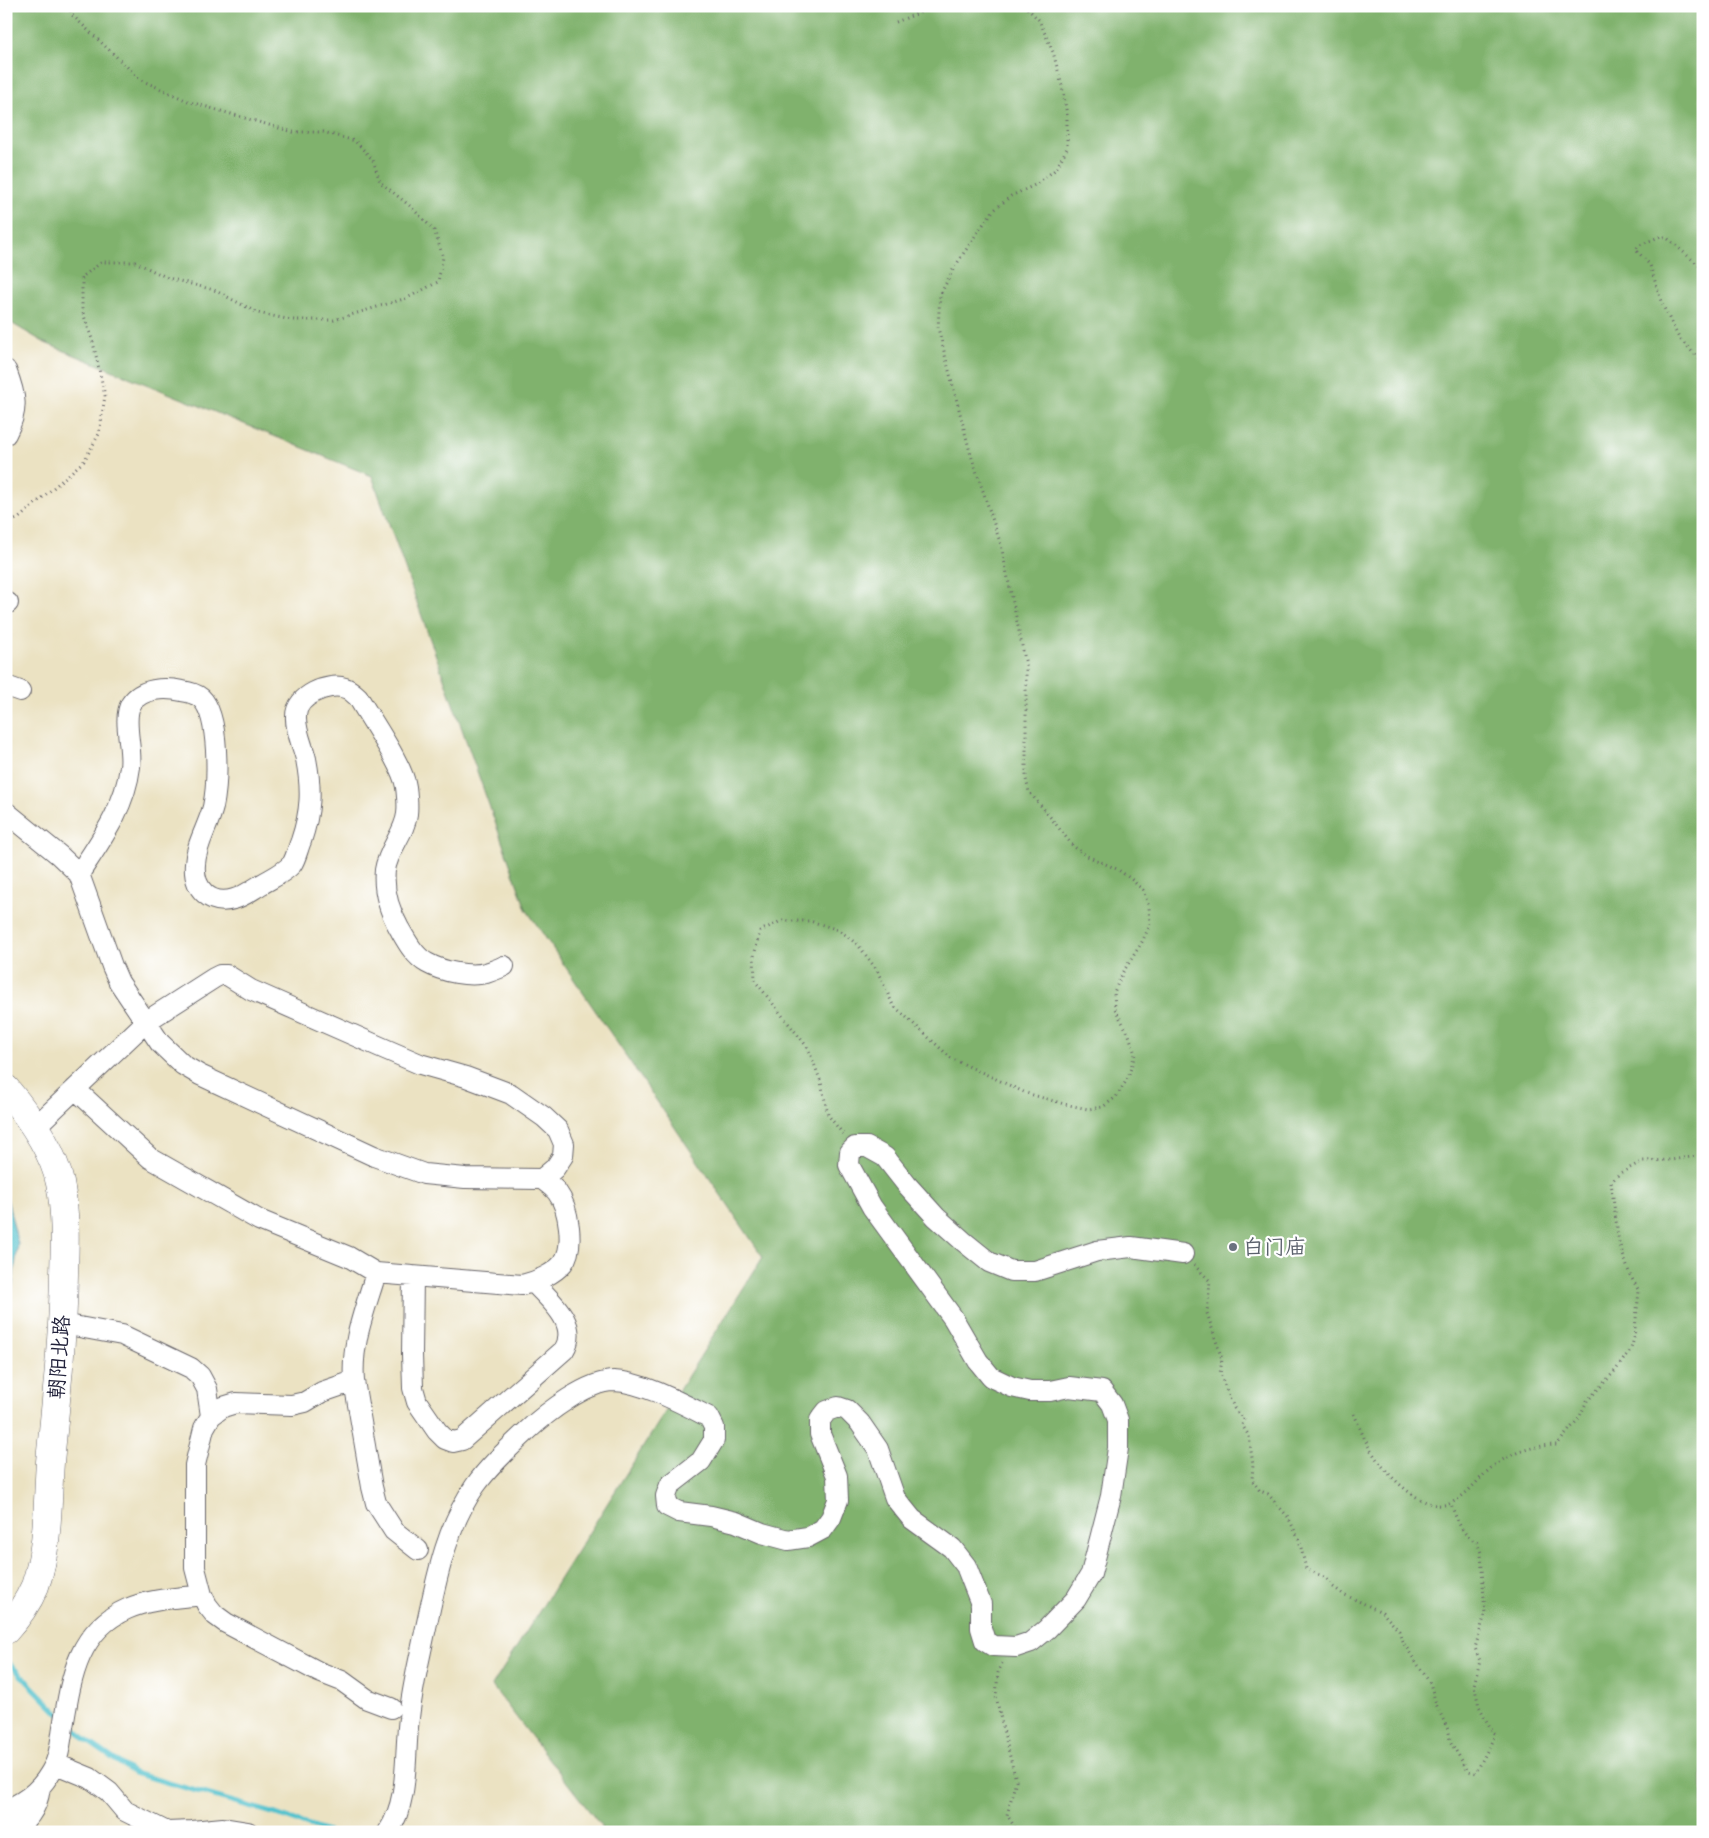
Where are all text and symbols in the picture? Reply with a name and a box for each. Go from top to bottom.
place label: 白门庙 [1243,1234,1306,1260]
marker: 白门庙 [1227,1241,1239,1253]
street label: 朝阳北路 [43,1314,75,1400]

